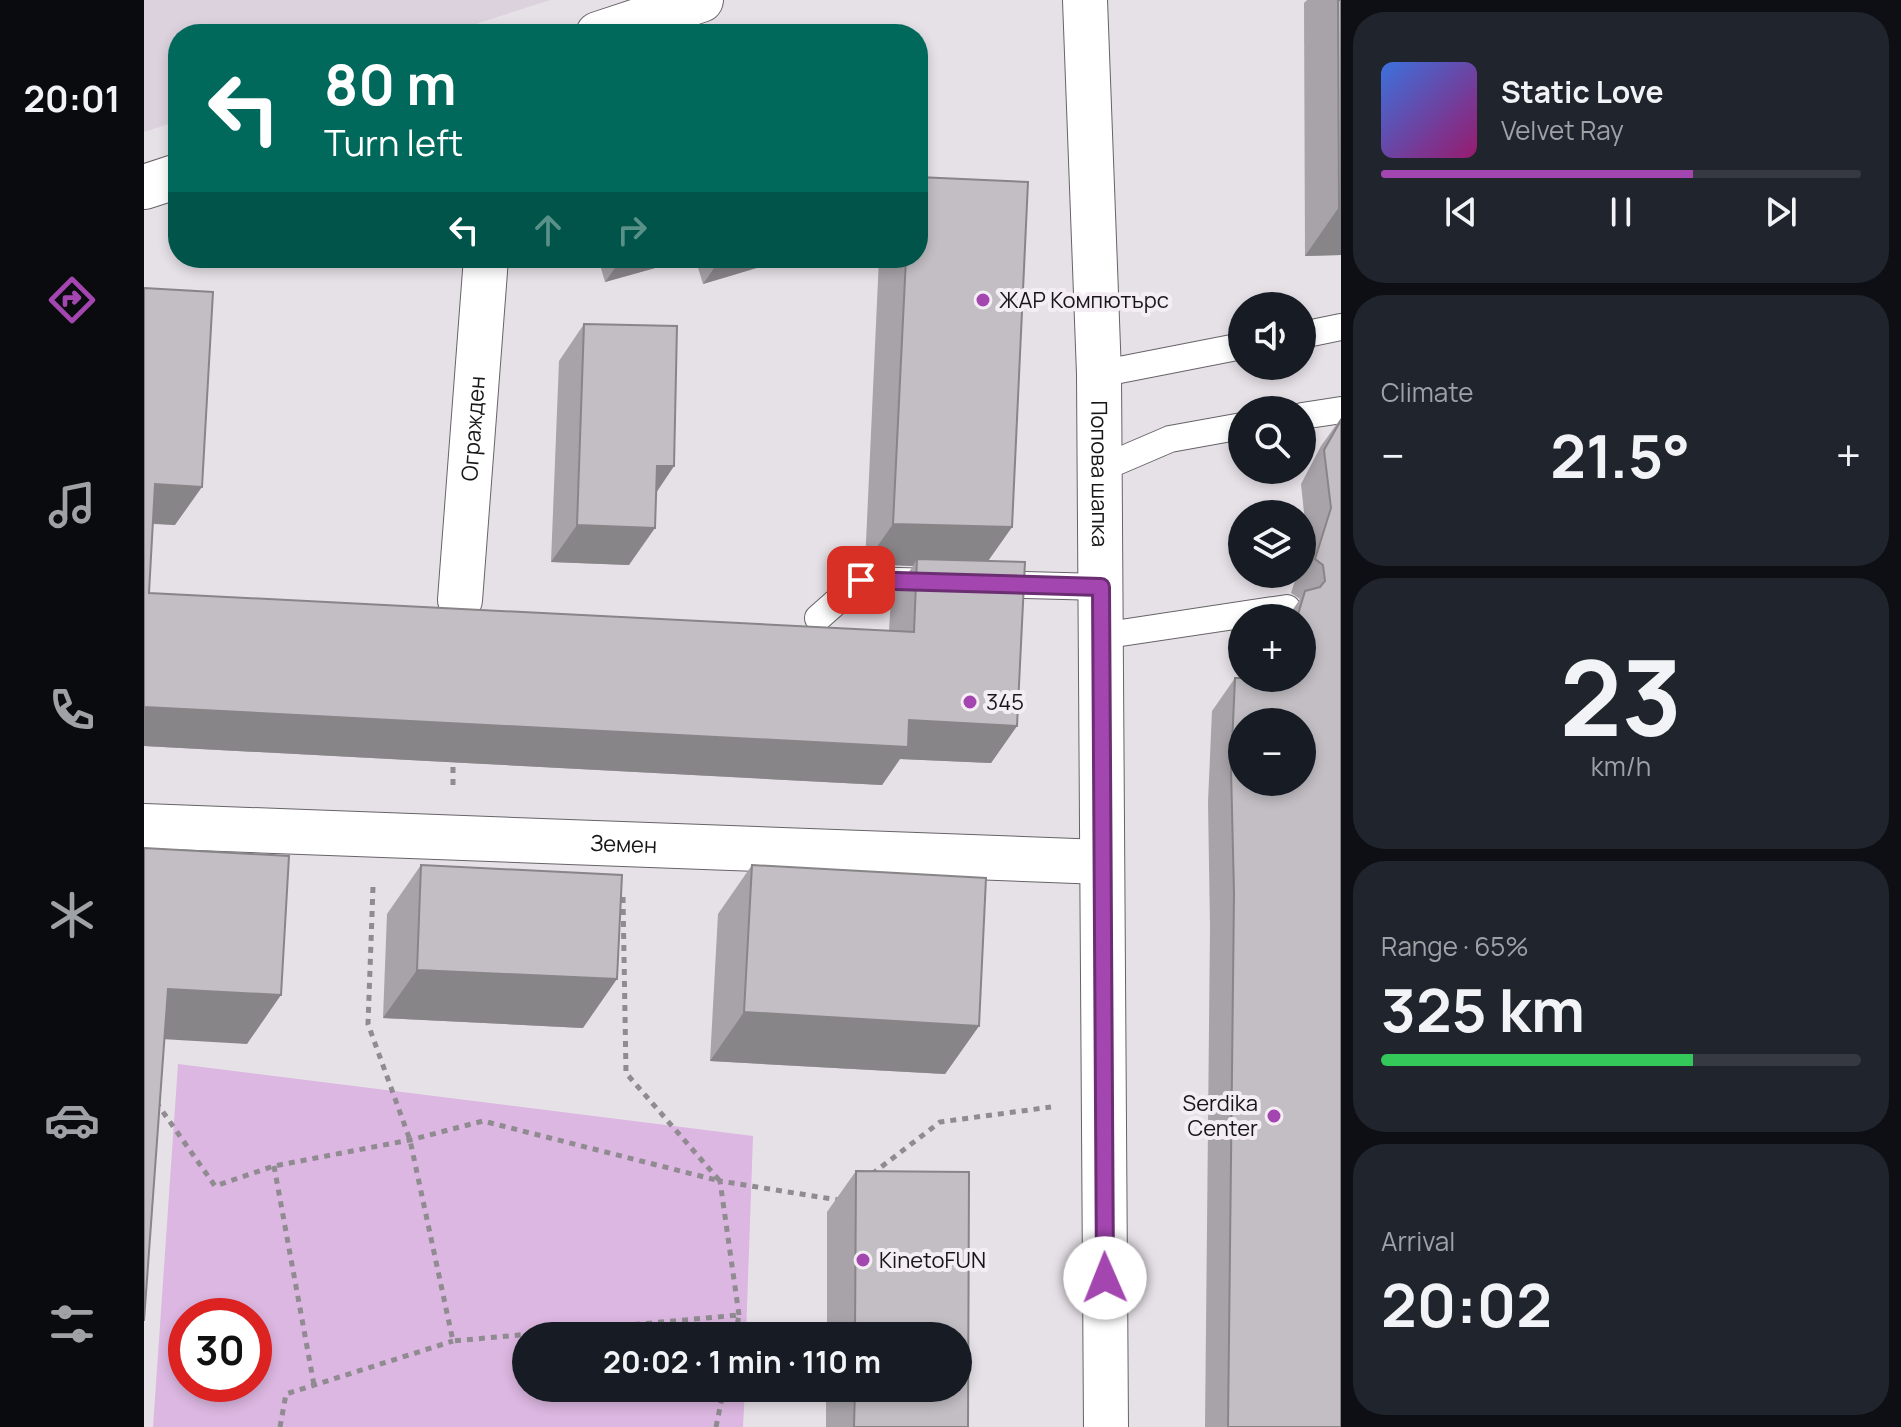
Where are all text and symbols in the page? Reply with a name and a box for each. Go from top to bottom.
text: 80 m [324,45,457,122]
icon: left [192,56,296,160]
text: Static Love [1501,71,1664,112]
text: 20:01 [24,74,120,123]
text: Velvet Ray [1501,112,1624,148]
text: Turn left [324,118,463,167]
icon: previous [1439,190,1483,234]
icon: pause [1599,190,1643,234]
icon: next [1759,190,1803,234]
icon: left [442,208,486,252]
icon: ahead [526,208,570,252]
icon: right [610,208,654,252]
icon: directions [44,272,100,328]
place label: ЖАР Компютърс [999,285,1169,315]
marker: ЖАР Компютърс [974,291,992,309]
map controls [1228,292,1316,796]
button: sound [1228,292,1316,380]
text: Climate [1381,374,1473,410]
street label: Огражден [454,375,492,482]
button: search [1228,396,1316,484]
street label: Попова шапка [1084,400,1115,547]
text: 21.5° [1550,414,1690,496]
text: − [1381,425,1405,485]
text: + [1836,425,1861,485]
icon: music [44,477,100,533]
button: layers [1228,500,1316,588]
pin [827,546,895,614]
icon: arrive [839,558,883,602]
button: + [1228,604,1316,692]
text: 23 [1560,625,1682,767]
icon: phone [44,682,100,738]
place label: 345 [986,687,1024,717]
marker: 345 [961,693,979,711]
button: − [1228,708,1316,796]
text: km/h [1591,748,1651,784]
street label: Земен [590,828,658,860]
icon: climate [44,887,100,943]
text: Range · 65% [1381,928,1529,964]
text: 325 km [1381,968,1585,1050]
place label: Serdika Center [1183,1088,1258,1143]
icon: car [44,1092,100,1148]
marker: Serdika Center [1265,1107,1283,1125]
text: Arrival [1381,1223,1455,1259]
position arrow [1063,1236,1147,1320]
place label: KinetoFUN [879,1245,986,1275]
marker: KinetoFUN [854,1251,872,1269]
text: 20:02 [1381,1263,1552,1345]
icon: filters [44,1296,100,1352]
speed limit sign: 30 [168,1298,272,1402]
text: 20:02 · 1 min · 110 m [603,1341,881,1382]

